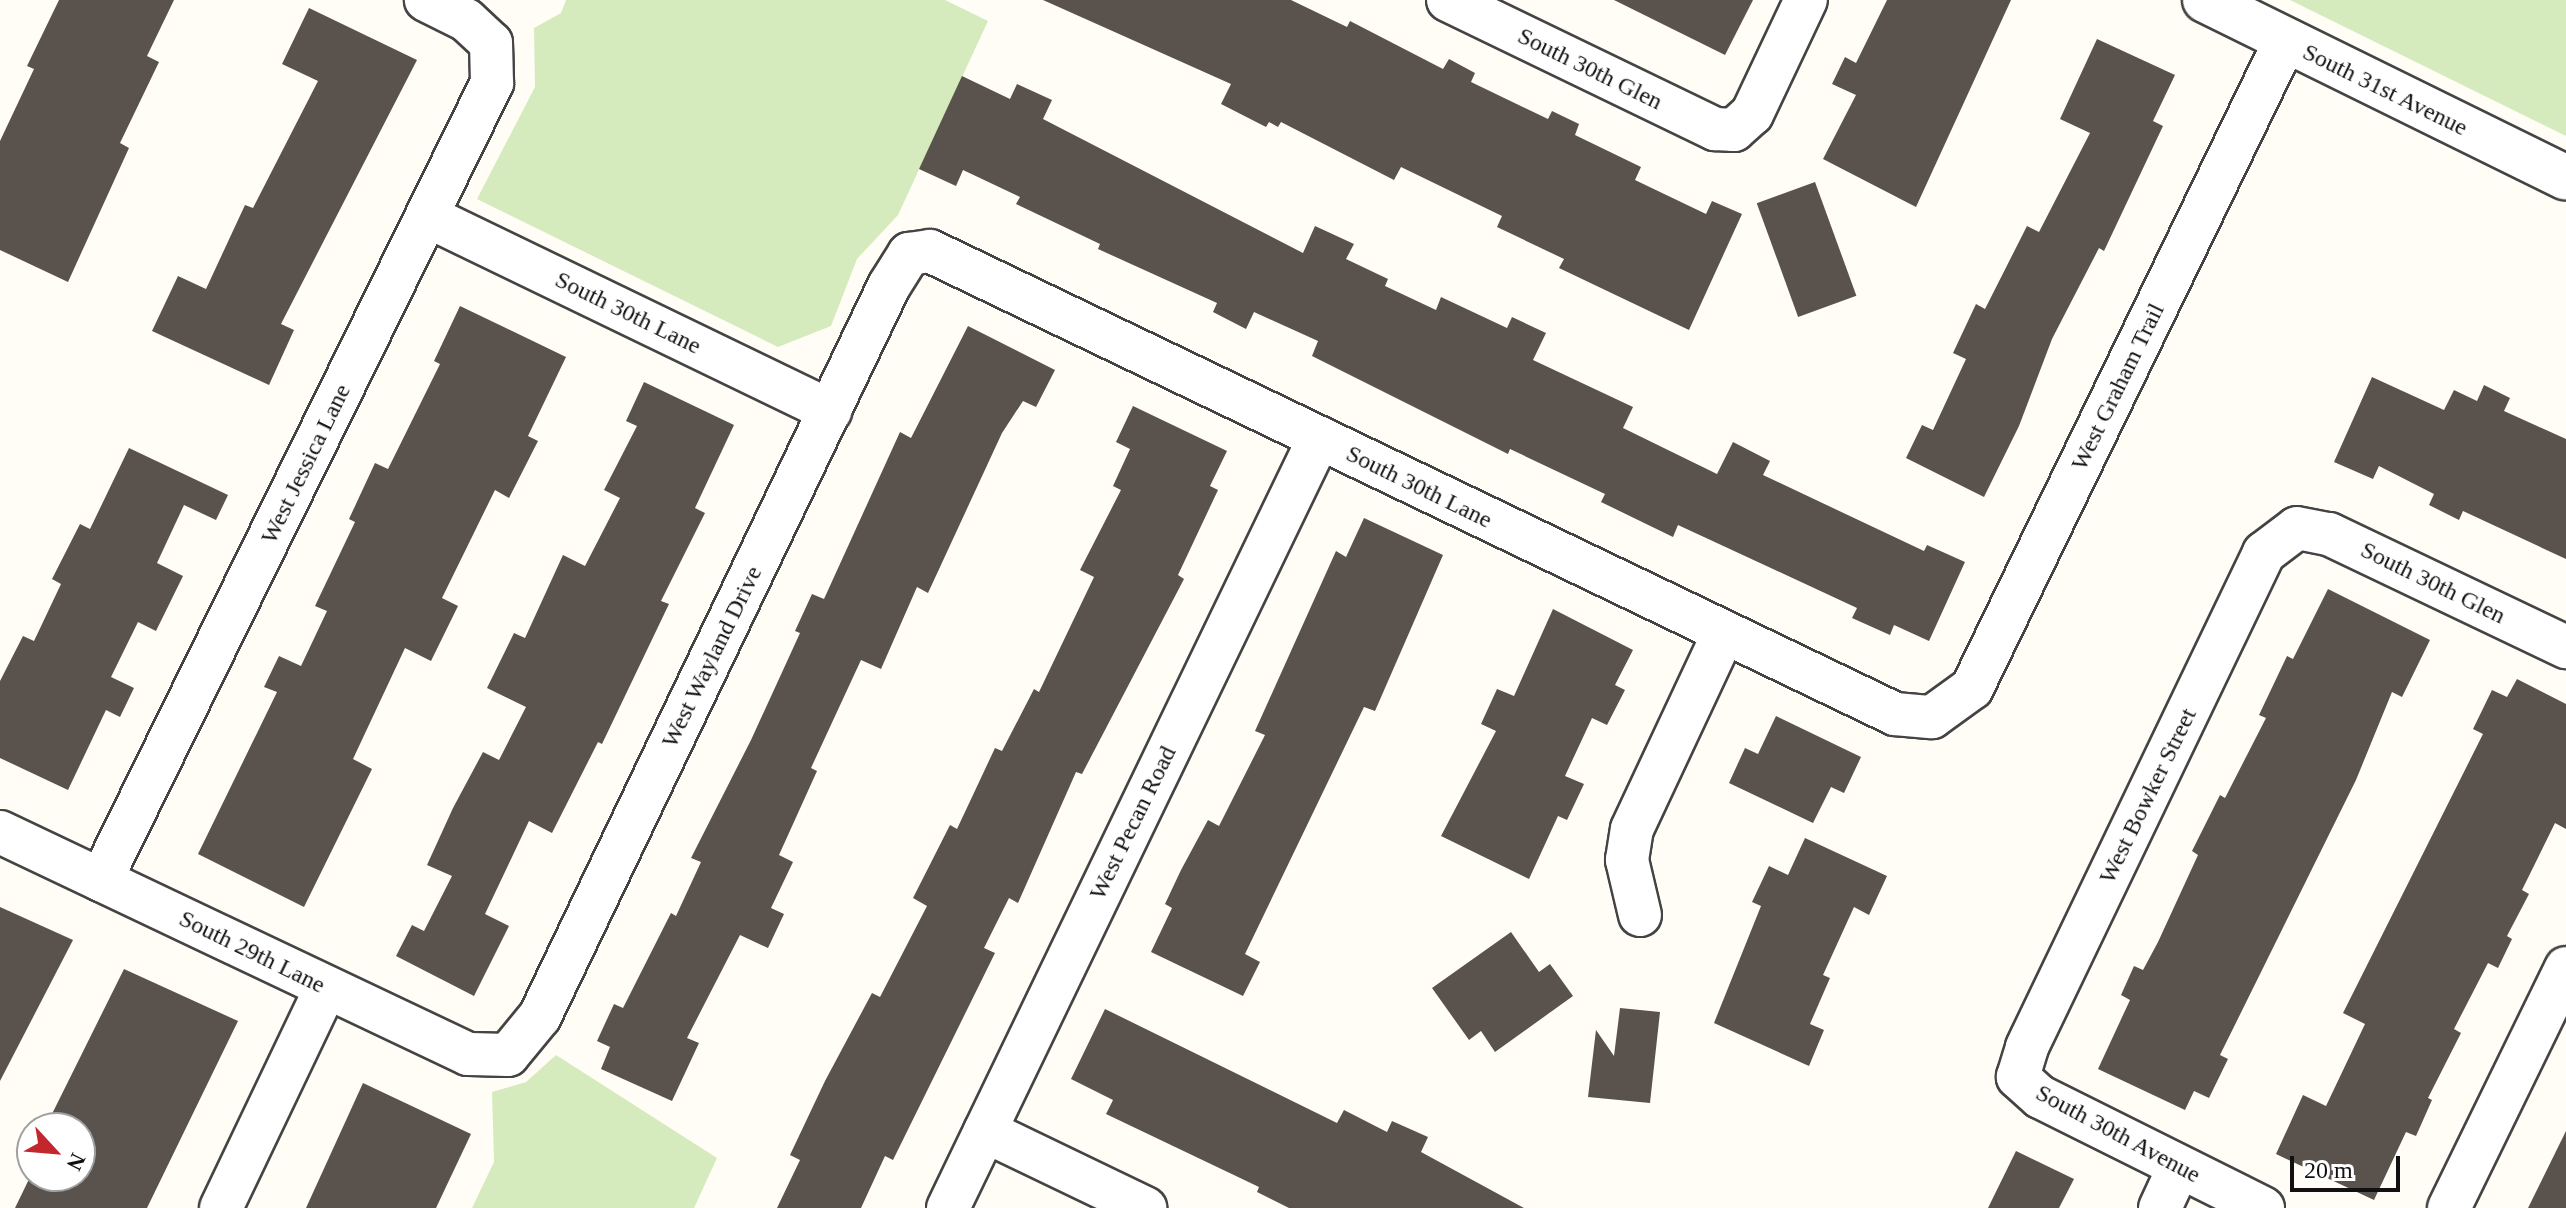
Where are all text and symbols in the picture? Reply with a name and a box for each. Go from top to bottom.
street label: South 30th Glen [1513,22,1667,116]
street label: South 31st Avenue [2297,37,2473,143]
street label: South 30th Lane [550,265,706,361]
street label: West Graham Trail [2065,299,2171,475]
street label: West Jessica Lane [255,379,357,549]
street label: South 30th Lane [1341,439,1497,535]
street label: South 30th Glen [2356,536,2510,630]
street label: West Wayland Drive [655,561,769,753]
street label: West Bowker Street [2093,704,2203,888]
street label: West Pecan Road [1083,741,1183,905]
street label: South 29th Lane [174,904,330,1000]
street label: South 30th Avenue [2030,1078,2206,1190]
north arrow [16,1112,96,1192]
scale bar [2294,1140,2404,1190]
text: N [62,1149,91,1174]
text: 20 m [2304,1157,2353,1183]

